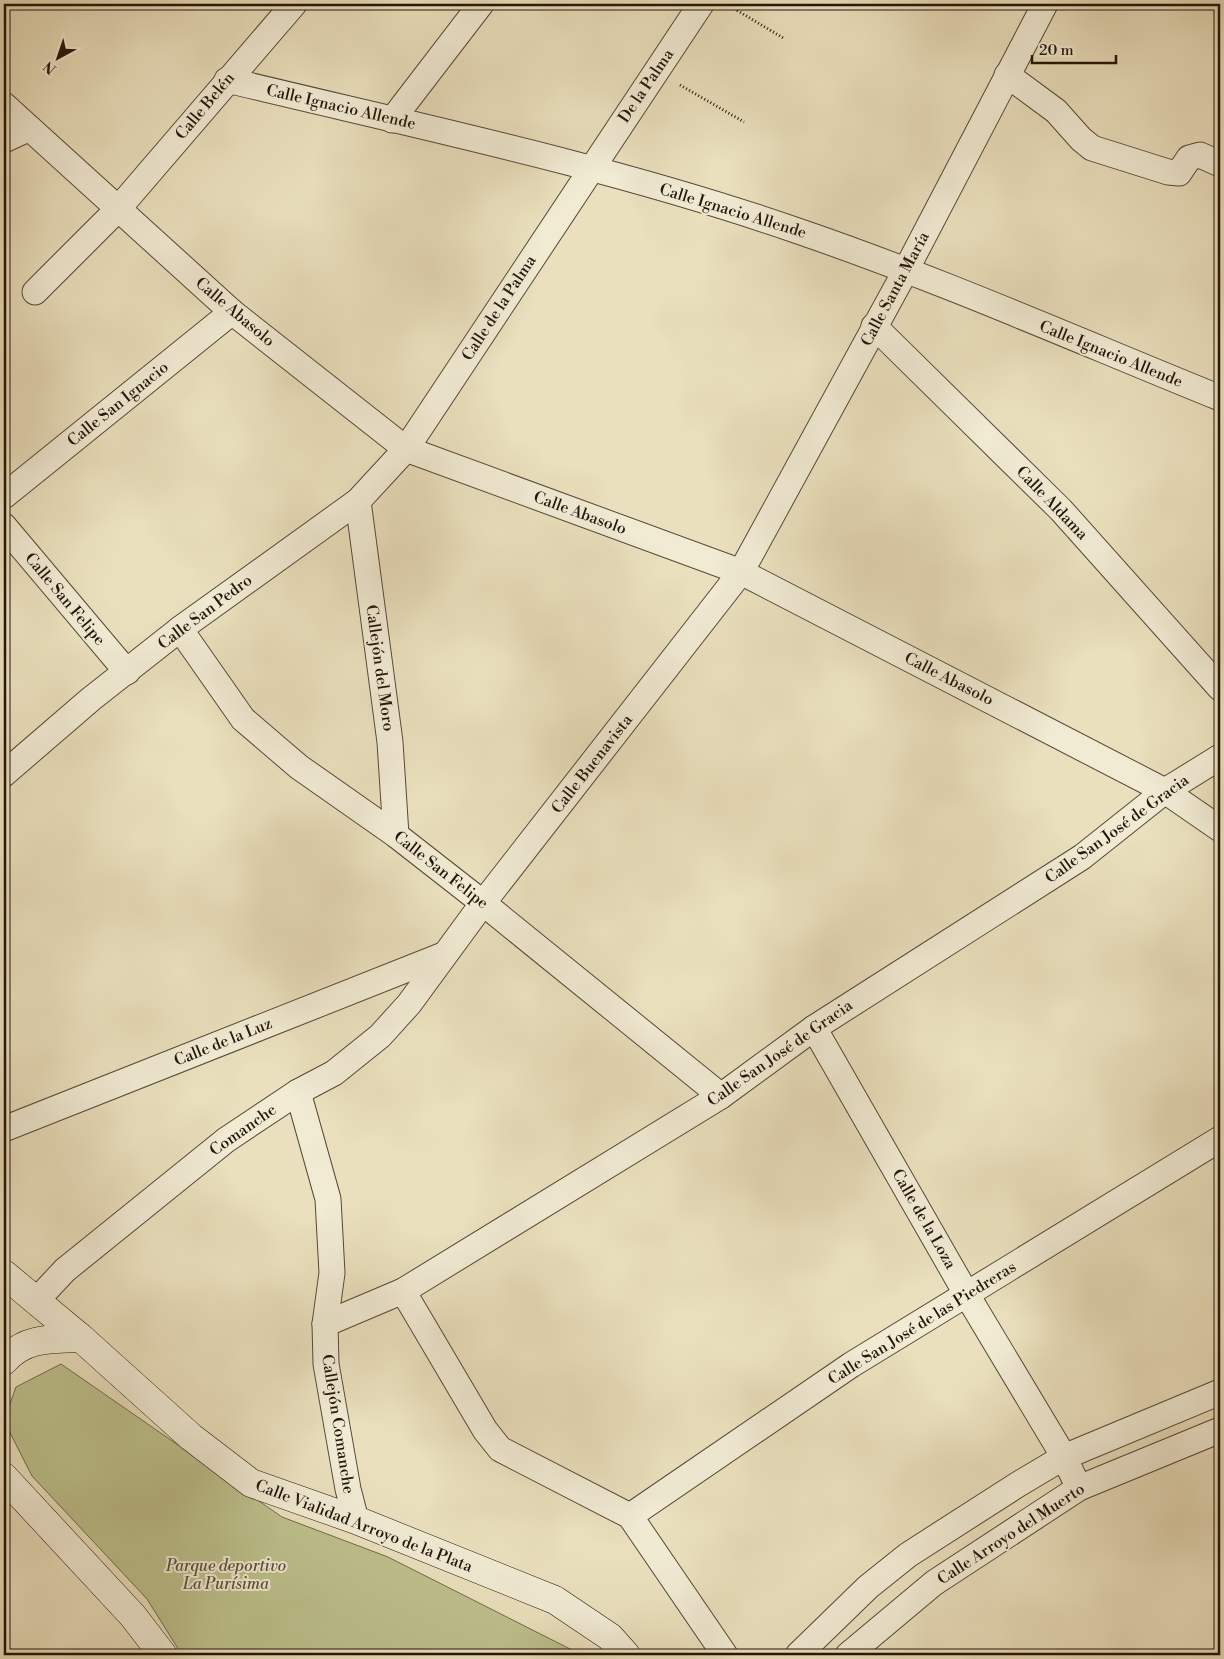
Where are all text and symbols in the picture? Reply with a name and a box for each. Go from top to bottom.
north arrow [32,32,82,82]
scale bar [1032,32,1115,64]
text: 20 m [1039,41,1074,60]
street label: De la Palma [614,44,679,127]
text: N [40,57,60,78]
street label: Calle Belén [171,68,239,144]
street label: Calle Ignacio Allende [264,80,418,134]
street label: Calle Ignacio Allende [657,179,809,243]
street label: Calle Santa María [856,227,934,350]
street label: Calle de la Palma [458,251,541,364]
street label: Calle Abasolo [191,273,279,351]
street label: Calle Ignacio Allende [1036,316,1186,392]
street label: Calle San Ignacio [63,357,173,451]
street label: Calle Aldama [1012,462,1093,545]
street label: Calle Abasolo [531,487,629,539]
street label: Calle San Felipe [20,549,110,649]
street label: Calle San Pedro [154,570,256,654]
street label: Callejón del Moro [361,603,399,733]
street label: Calle Abasolo [901,648,997,710]
street label: Calle Buenavista [547,710,637,818]
street label: Calle San José de Gracia [1041,770,1194,888]
street label: Calle San Felipe [390,827,492,913]
street label: Calle San José de Gracia [703,995,857,1111]
street label: Calle de la Luz [171,1013,275,1071]
street label: Comanche [206,1100,280,1160]
street label: Calle de la Loza [887,1166,961,1273]
street label: Calle San José de las Piedreras [824,1257,1020,1389]
street label: Callejón Comanche [317,1353,359,1495]
street label: Calle Vialidad Arroyo de la Plata [253,1475,476,1577]
street label: Calle Arroyo del Muerto [934,1479,1088,1589]
park label: Parque deportivo La Purísima [165,1556,286,1594]

